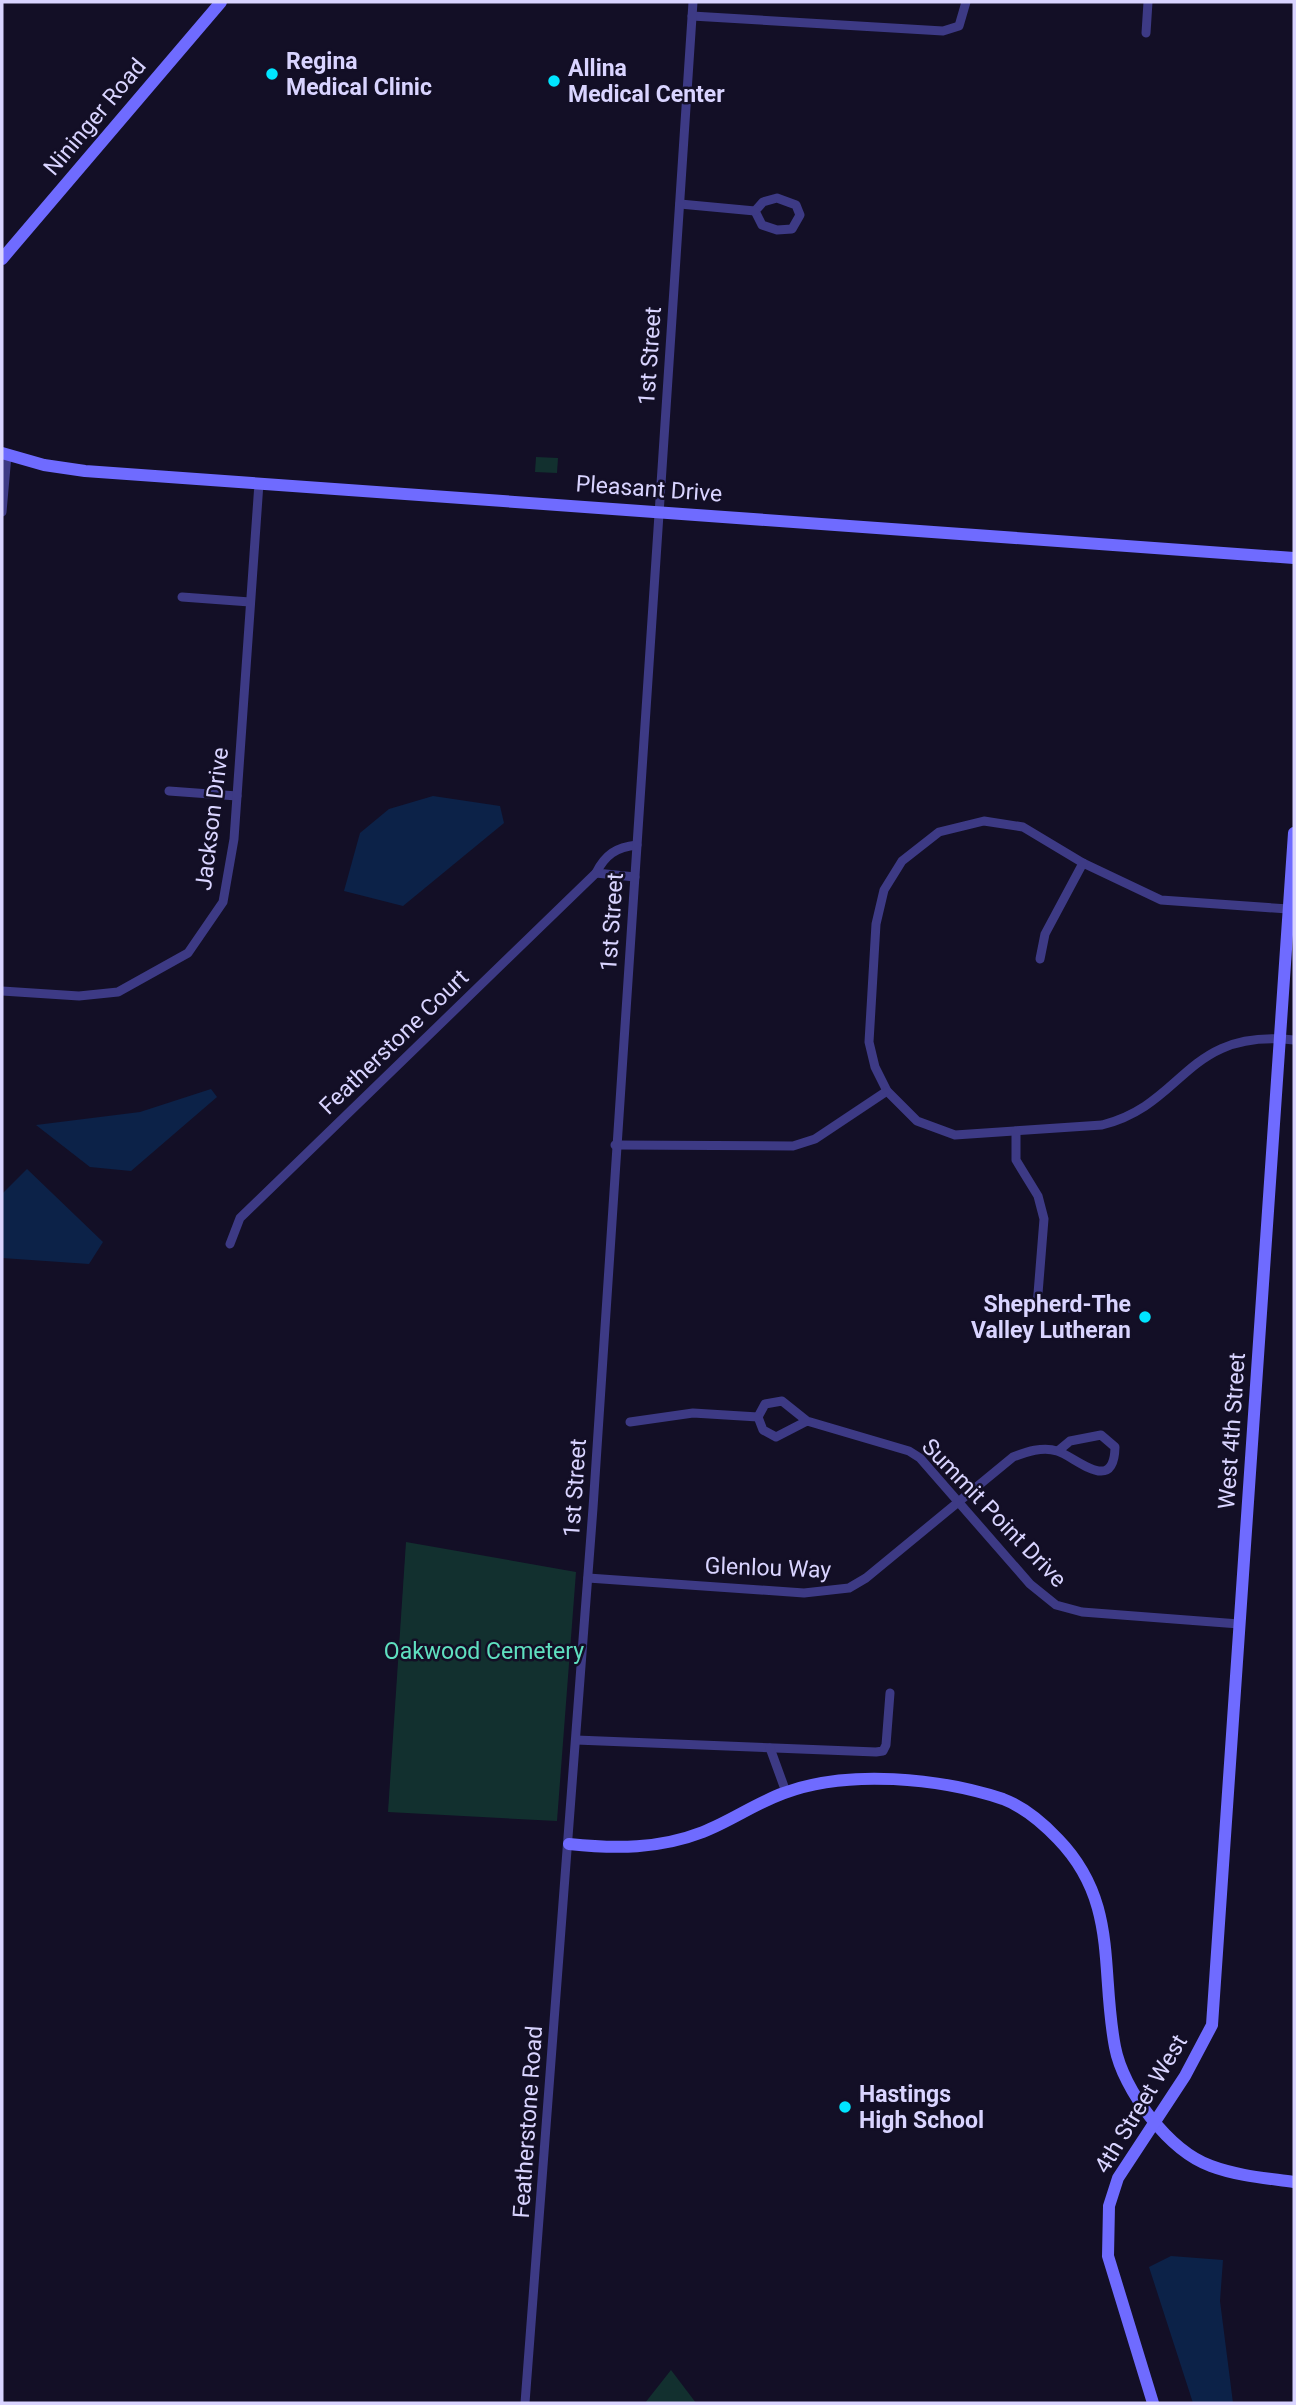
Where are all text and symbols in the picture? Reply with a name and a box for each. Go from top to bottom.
place label: Regina Medical Clinic [286,48,432,101]
street label: Nininger Road [38,53,152,181]
place label: Allina Medical Center [568,55,725,108]
marker: Regina Medical Clinic [264,66,280,82]
marker: Allina Medical Center [546,73,562,89]
street label: 1st Street [633,306,667,406]
street label: Pleasant Drive [575,470,723,508]
street label: Jackson Drive [190,746,234,892]
street label: 1st Street [595,872,629,972]
street label: Featherstone Court [314,964,474,1120]
place label: Shepherd-The Valley Lutheran [971,1291,1131,1344]
marker: Shepherd-The Valley Lutheran [1137,1309,1153,1325]
street label: West 4th Street [1213,1352,1251,1510]
street label: Summit Point Drive [916,1433,1072,1593]
street label: 1st Street [558,1438,592,1538]
street label: Glenlou Way [704,1552,832,1584]
park label: Oakwood Cemetery [384,1638,584,1665]
street label: Featherstone Road [508,2025,548,2219]
street label: 4th Street West [1089,2030,1193,2178]
place label: Hastings High School [859,2081,984,2134]
marker: Hastings High School [837,2099,853,2115]

